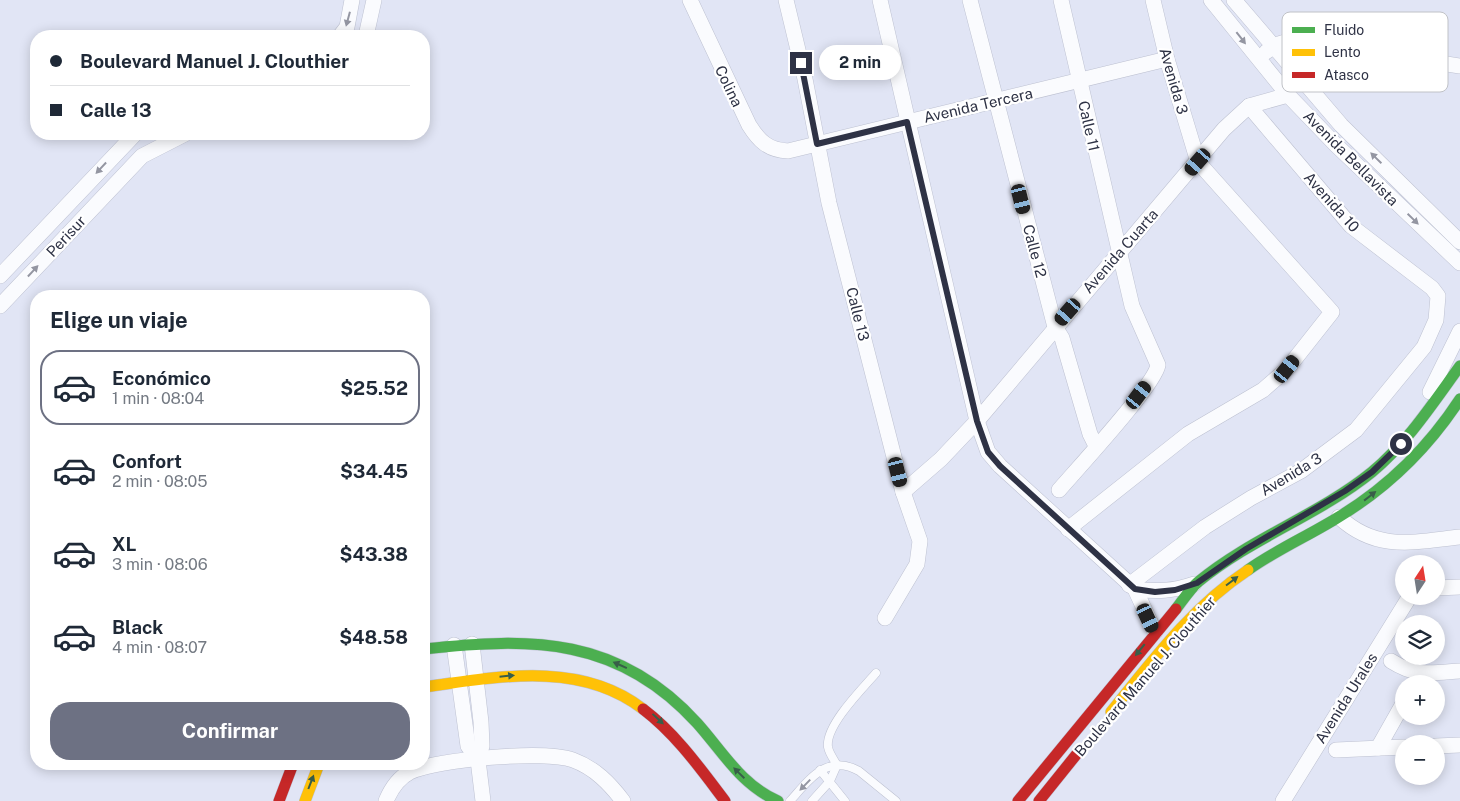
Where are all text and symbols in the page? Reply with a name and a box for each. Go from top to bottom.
one-way arrow [344,11,352,27]
legend [1282,12,1448,92]
text: Fluido [1324,22,1364,38]
one-way arrow [1236,31,1247,44]
text: Lento [1324,44,1361,60]
callout: 2 min [818,46,901,80]
street label: Avenida 3 [1156,46,1192,116]
text: Boulevard Manuel J. Clouthier [80,50,349,72]
route end [790,52,812,74]
text: 2 min [839,53,881,72]
street label: Colina [712,63,746,109]
text: Atasco [1324,67,1369,83]
street label: Avenida Tercera [922,84,1034,126]
text: Calle 13 [80,99,152,121]
street label: Calle 11 [1075,99,1103,153]
street label: Avenida Bellavista [1300,107,1402,209]
car [1182,146,1213,178]
one-way arrow [1370,153,1382,165]
one-way arrow [95,162,107,174]
street label: Avenida 10 [1301,169,1363,235]
car [1010,183,1031,215]
street label: Avenida Cuarta [1079,205,1161,297]
street label: Perisur [43,212,89,260]
one-way arrow [1407,213,1419,225]
street label: Calle 12 [1020,223,1050,279]
one-way arrow [27,265,39,277]
street label: Calle 13 [843,285,873,343]
car [1052,296,1083,328]
text: Elige un viaje [50,307,188,333]
car [1271,353,1302,385]
icon: car [52,365,97,410]
text: Económico [112,367,211,389]
text: $25.52 [340,377,408,399]
car [1123,379,1154,411]
text: 1 min · 08:04 [112,389,204,408]
route start [1390,433,1412,455]
icon: car [52,448,97,493]
street label: Avenida 3 [1257,449,1325,499]
text: Confort [112,450,182,472]
car [887,456,908,488]
text: $34.45 [340,460,408,482]
text: 2 min · 08:05 [112,472,208,491]
one-way arrow [1363,490,1376,501]
icon: car [52,531,97,576]
text: XL [112,533,137,555]
text: $43.38 [340,543,408,565]
text: 3 min · 08:06 [112,555,208,574]
north arrow [1395,555,1445,605]
map controls [1395,555,1445,785]
one-way arrow [1225,575,1238,586]
street label: Boulevard Manuel J. Clouthier [1071,592,1219,759]
car [1134,601,1161,635]
icon: car [52,614,97,659]
button: layers [1395,615,1445,665]
text: Black [112,616,163,638]
text: $48.58 [339,626,408,648]
text: 4 min · 08:07 [112,638,207,657]
one-way arrow [1135,643,1146,656]
street label: Avenida Urales [1311,650,1381,746]
one-way arrow [613,660,628,669]
one-way arrow [499,672,515,680]
button: + [1395,675,1445,725]
button: Confirmar [50,702,410,760]
one-way arrow [651,713,663,725]
button: − [1395,735,1445,785]
one-way arrow [733,768,745,780]
one-way arrow [307,774,315,789]
one-way arrow [799,779,811,791]

